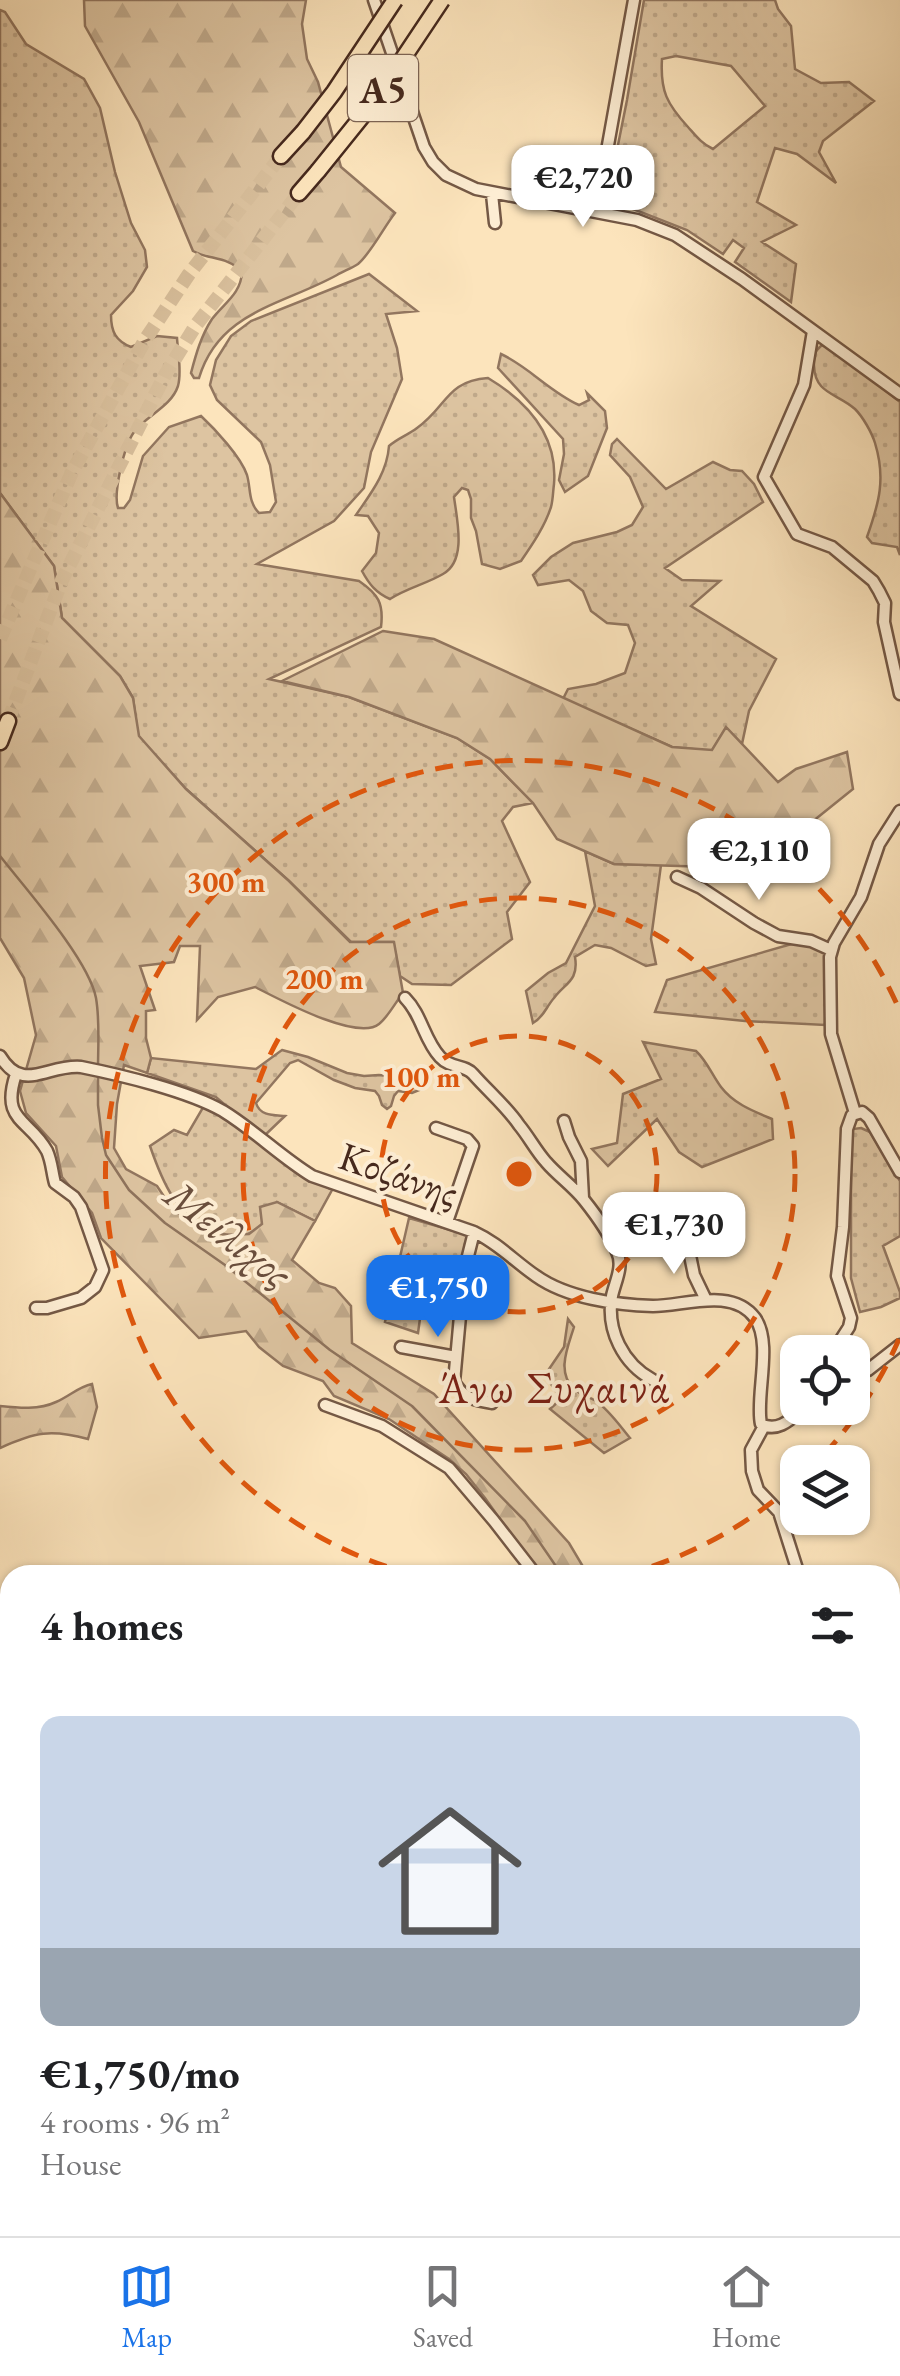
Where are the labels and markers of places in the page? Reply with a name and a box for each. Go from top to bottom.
pin: €2,720 [502,145,664,230]
pin: €2,110 [678,818,840,903]
centre of rings [501,1156,537,1192]
pin: €1,730 [593,1192,755,1277]
pin: €1,750 [357,1255,519,1340]

